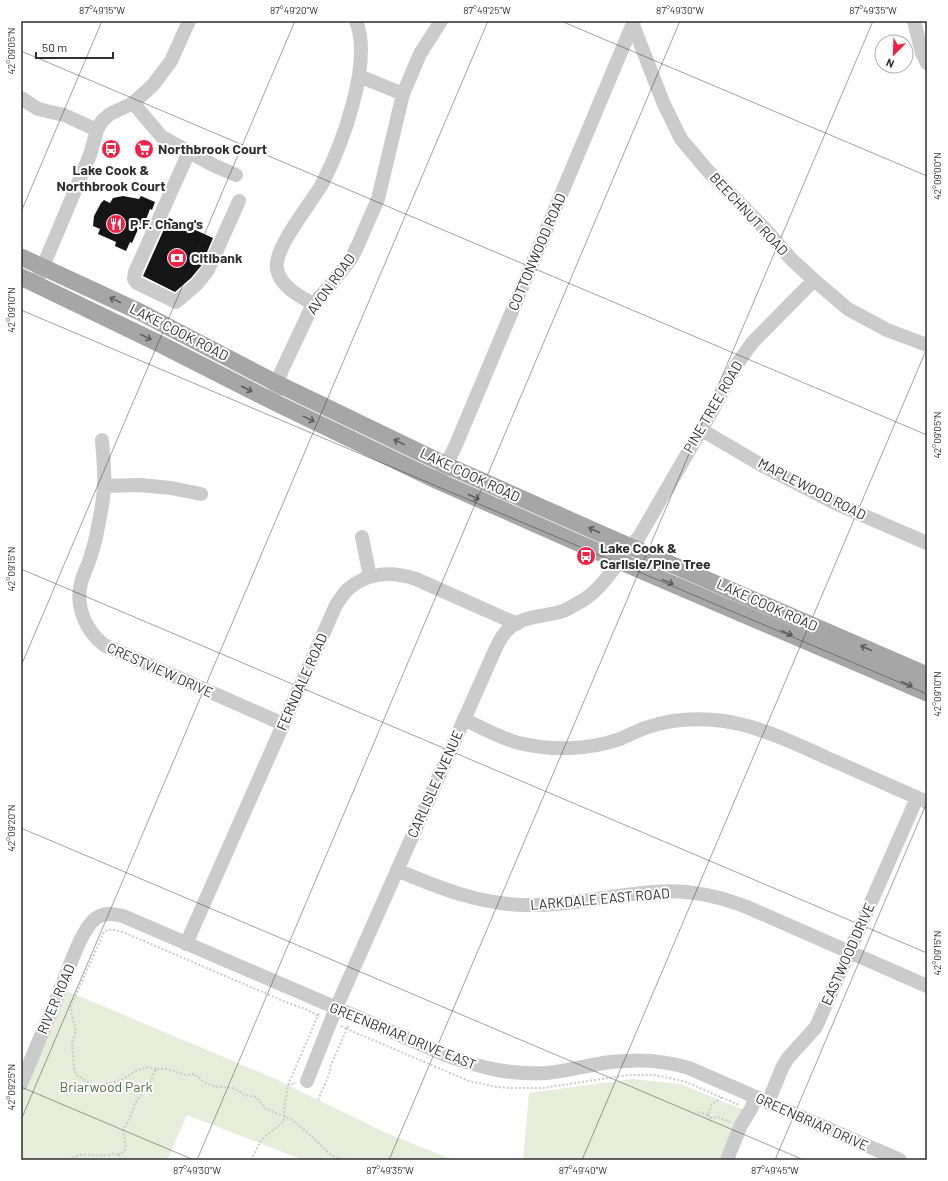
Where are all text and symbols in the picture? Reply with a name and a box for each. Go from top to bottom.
text: 87°49'15"W [79,4,125,16]
text: 87°49'20"W [270,4,318,16]
text: 87°49'25"W [463,4,511,16]
text: 87°49'30"W [656,4,704,16]
text: 87°49'35"W [849,4,897,16]
text: 42°09'05"N [5,27,17,75]
scale bar [36,34,113,60]
north arrow [874,34,914,74]
text: 50 m [42,40,67,54]
text: N [884,56,896,71]
bus stop icon: Lake Cook & Northbrook Court [100,138,122,160]
supermarket icon: Northbrook Court [133,138,155,160]
place label: Northbrook Court [158,140,267,157]
text: 42°09'00"N [931,152,943,200]
place label: Lake Cook & Northbrook Court [56,161,166,194]
street label: BEECHNUT ROAD [707,169,792,259]
street label: COTTONWOOD ROAD [504,191,569,313]
restaurant icon: P.F. Chang's [105,213,127,235]
place label: P.F. Chang's [130,215,203,232]
bank icon: Citibank [166,247,188,269]
place label: Citibank [191,249,243,266]
street label: AVON ROAD [303,250,358,317]
text: 42°09'10"N [5,287,17,333]
one-way arrow [109,296,121,303]
street label: LAKE COOK ROAD [127,299,231,364]
one-way arrow [140,334,152,341]
street label: PINE TREE ROAD [679,358,746,456]
one-way arrow [241,385,253,393]
text: 42°09'05"N [931,411,943,459]
one-way arrow [303,416,315,423]
one-way arrow [394,438,406,445]
street label: LAKE COOK ROAD [417,444,523,505]
street label: MAPLEWOOD ROAD [755,454,869,523]
one-way arrow [468,494,480,501]
one-way arrow [588,526,600,534]
place label: Lake Cook & Carlisle/Pine Tree [600,539,711,572]
bus stop icon: Lake Cook & Carlisle/Pine Tree [575,545,597,567]
text: 42°09'15"N [5,547,17,591]
street label: LAKE COOK ROAD [714,575,820,634]
one-way arrow [661,578,673,586]
street label: FERNDALE ROAD [272,630,331,733]
one-way arrow [781,630,793,637]
street label: CRESTVIEW DRIVE [104,639,216,701]
one-way arrow [860,644,872,651]
text: 42°09'10"N [931,671,943,717]
one-way arrow [900,681,912,689]
street label: CARLISLE AVENUE [403,727,466,840]
text: 42°09'20"N [5,804,17,852]
street label: LARKDALE EAST ROAD [530,884,670,913]
street label: EASTWOOD DRIVE [817,900,878,1008]
text: 42°09'15"N [931,931,943,975]
street label: RIVER ROAD [33,961,78,1036]
street label: GREENBRIAR DRIVE EAST [327,998,479,1073]
text: 42°09'25"N [5,1064,17,1110]
park label: Briarwood Park [59,1078,153,1095]
street label: GREENBRIAR DRIVE [753,1089,871,1154]
text: 87°49'30"W [173,1164,221,1176]
text: 87°49'35"W [366,1164,414,1176]
text: 87°49'40"W [559,1164,607,1176]
text: 87°49'45"W [751,1164,799,1176]

